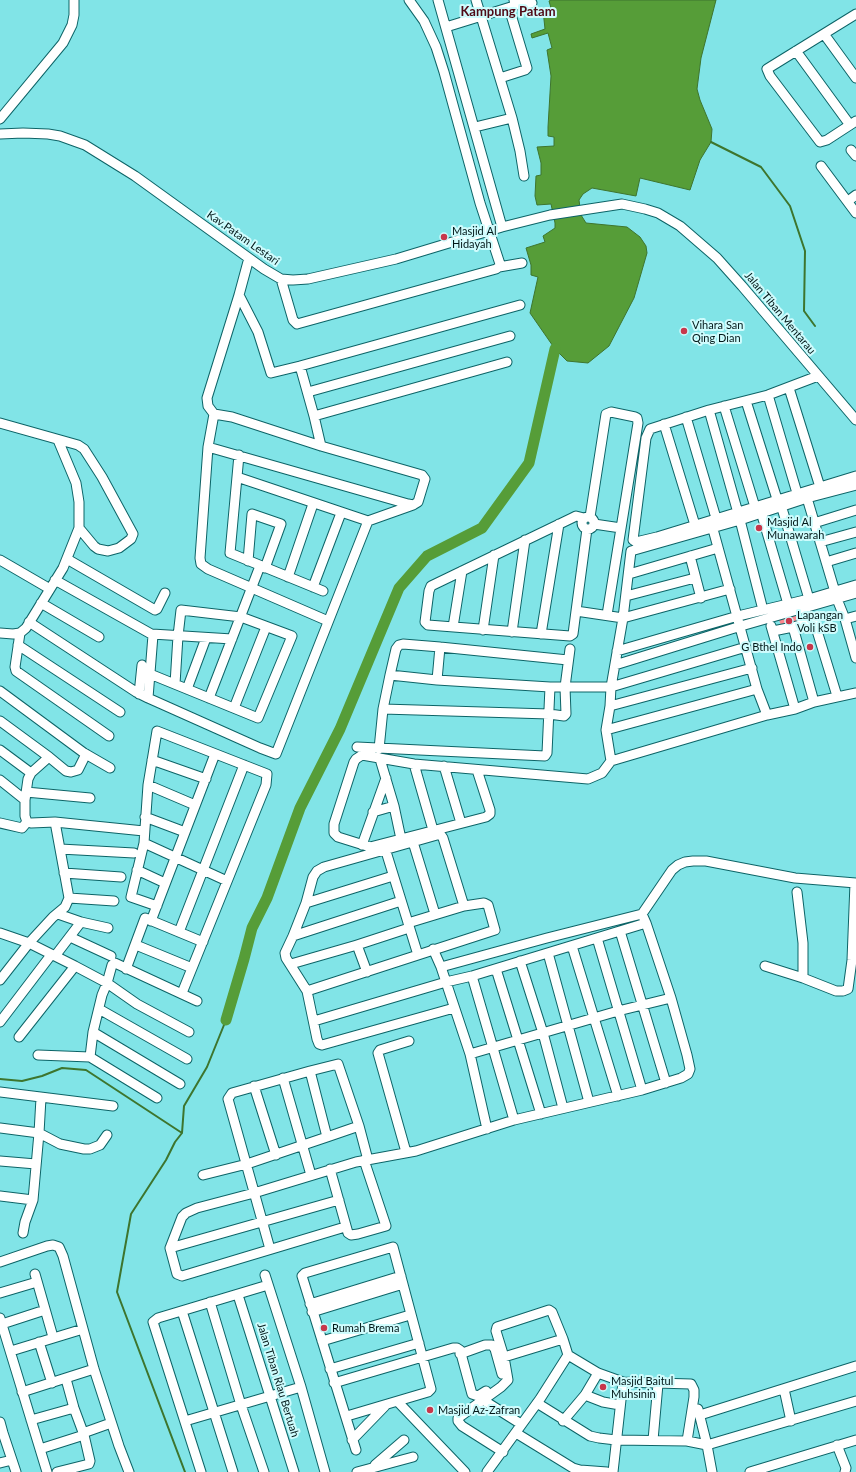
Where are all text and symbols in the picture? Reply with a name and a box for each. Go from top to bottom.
district label: Kampung Patam [460,4,556,20]
street label: Kav.Patam Lestari [204,208,282,268]
place label: Masjid Al Hidayah [452,224,497,250]
marker: Masjid Al Hidayah [439,232,449,242]
street label: Jalan Tiban Mentarau [742,269,818,357]
place label: Vihara San Qing Dian [692,318,743,344]
marker: Vihara San Qing Dian [679,326,689,336]
place label: Masjid Al Munawarah [767,515,824,541]
marker: Masjid Al Munawarah [754,523,764,533]
place label: Lapangan Voli kSB [797,608,843,634]
marker: Lapangan Voli kSB [784,616,794,626]
place label: G Bthel Indo [741,640,802,654]
marker: G Bthel Indo [805,642,815,652]
street label: Jalan Tiban Riau Bertuah [254,1321,302,1439]
place label: Rumah Brema [332,1321,399,1335]
marker: Rumah Brema [319,1323,329,1333]
place label: Masjid Baitul Muhsinin [611,1374,673,1400]
marker: Masjid Baitul Muhsinin [598,1382,608,1392]
place label: Masjid Az-Zafran [438,1403,520,1417]
marker: Masjid Az-Zafran [425,1405,435,1415]

